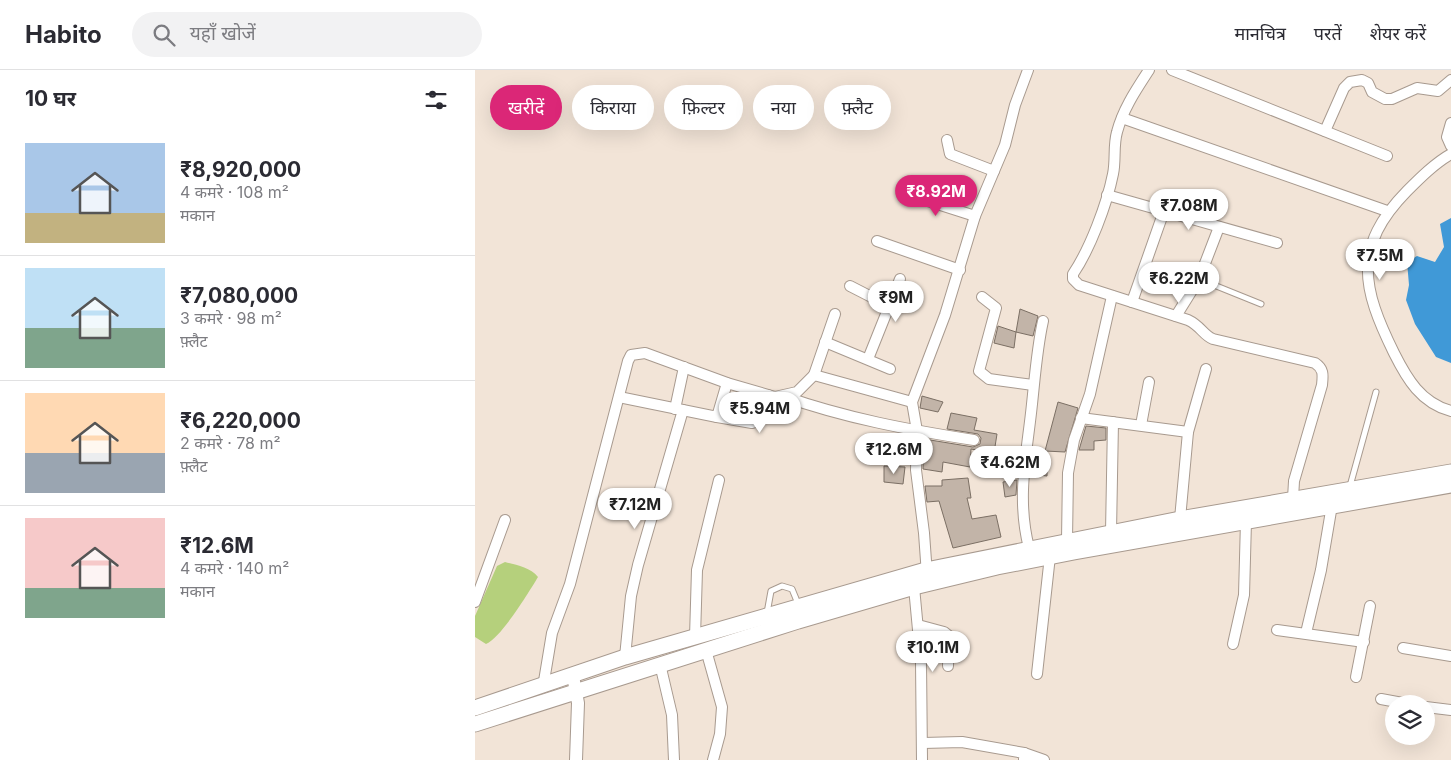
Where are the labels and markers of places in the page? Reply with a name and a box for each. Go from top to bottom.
pin: ₹8.92M [895,174,977,217]
pin: ₹7.08M [1148,189,1230,231]
pin: ₹7.5M [1345,238,1415,281]
pin: ₹6.22M [1138,262,1220,304]
pin: ₹9M [872,280,920,323]
pin: ₹5.94M [719,392,801,434]
pin: ₹12.6M [853,432,935,475]
pin: ₹4.62M [969,446,1051,488]
pin: ₹7.12M [594,488,676,530]
pin: ₹10.1M [892,630,974,673]

